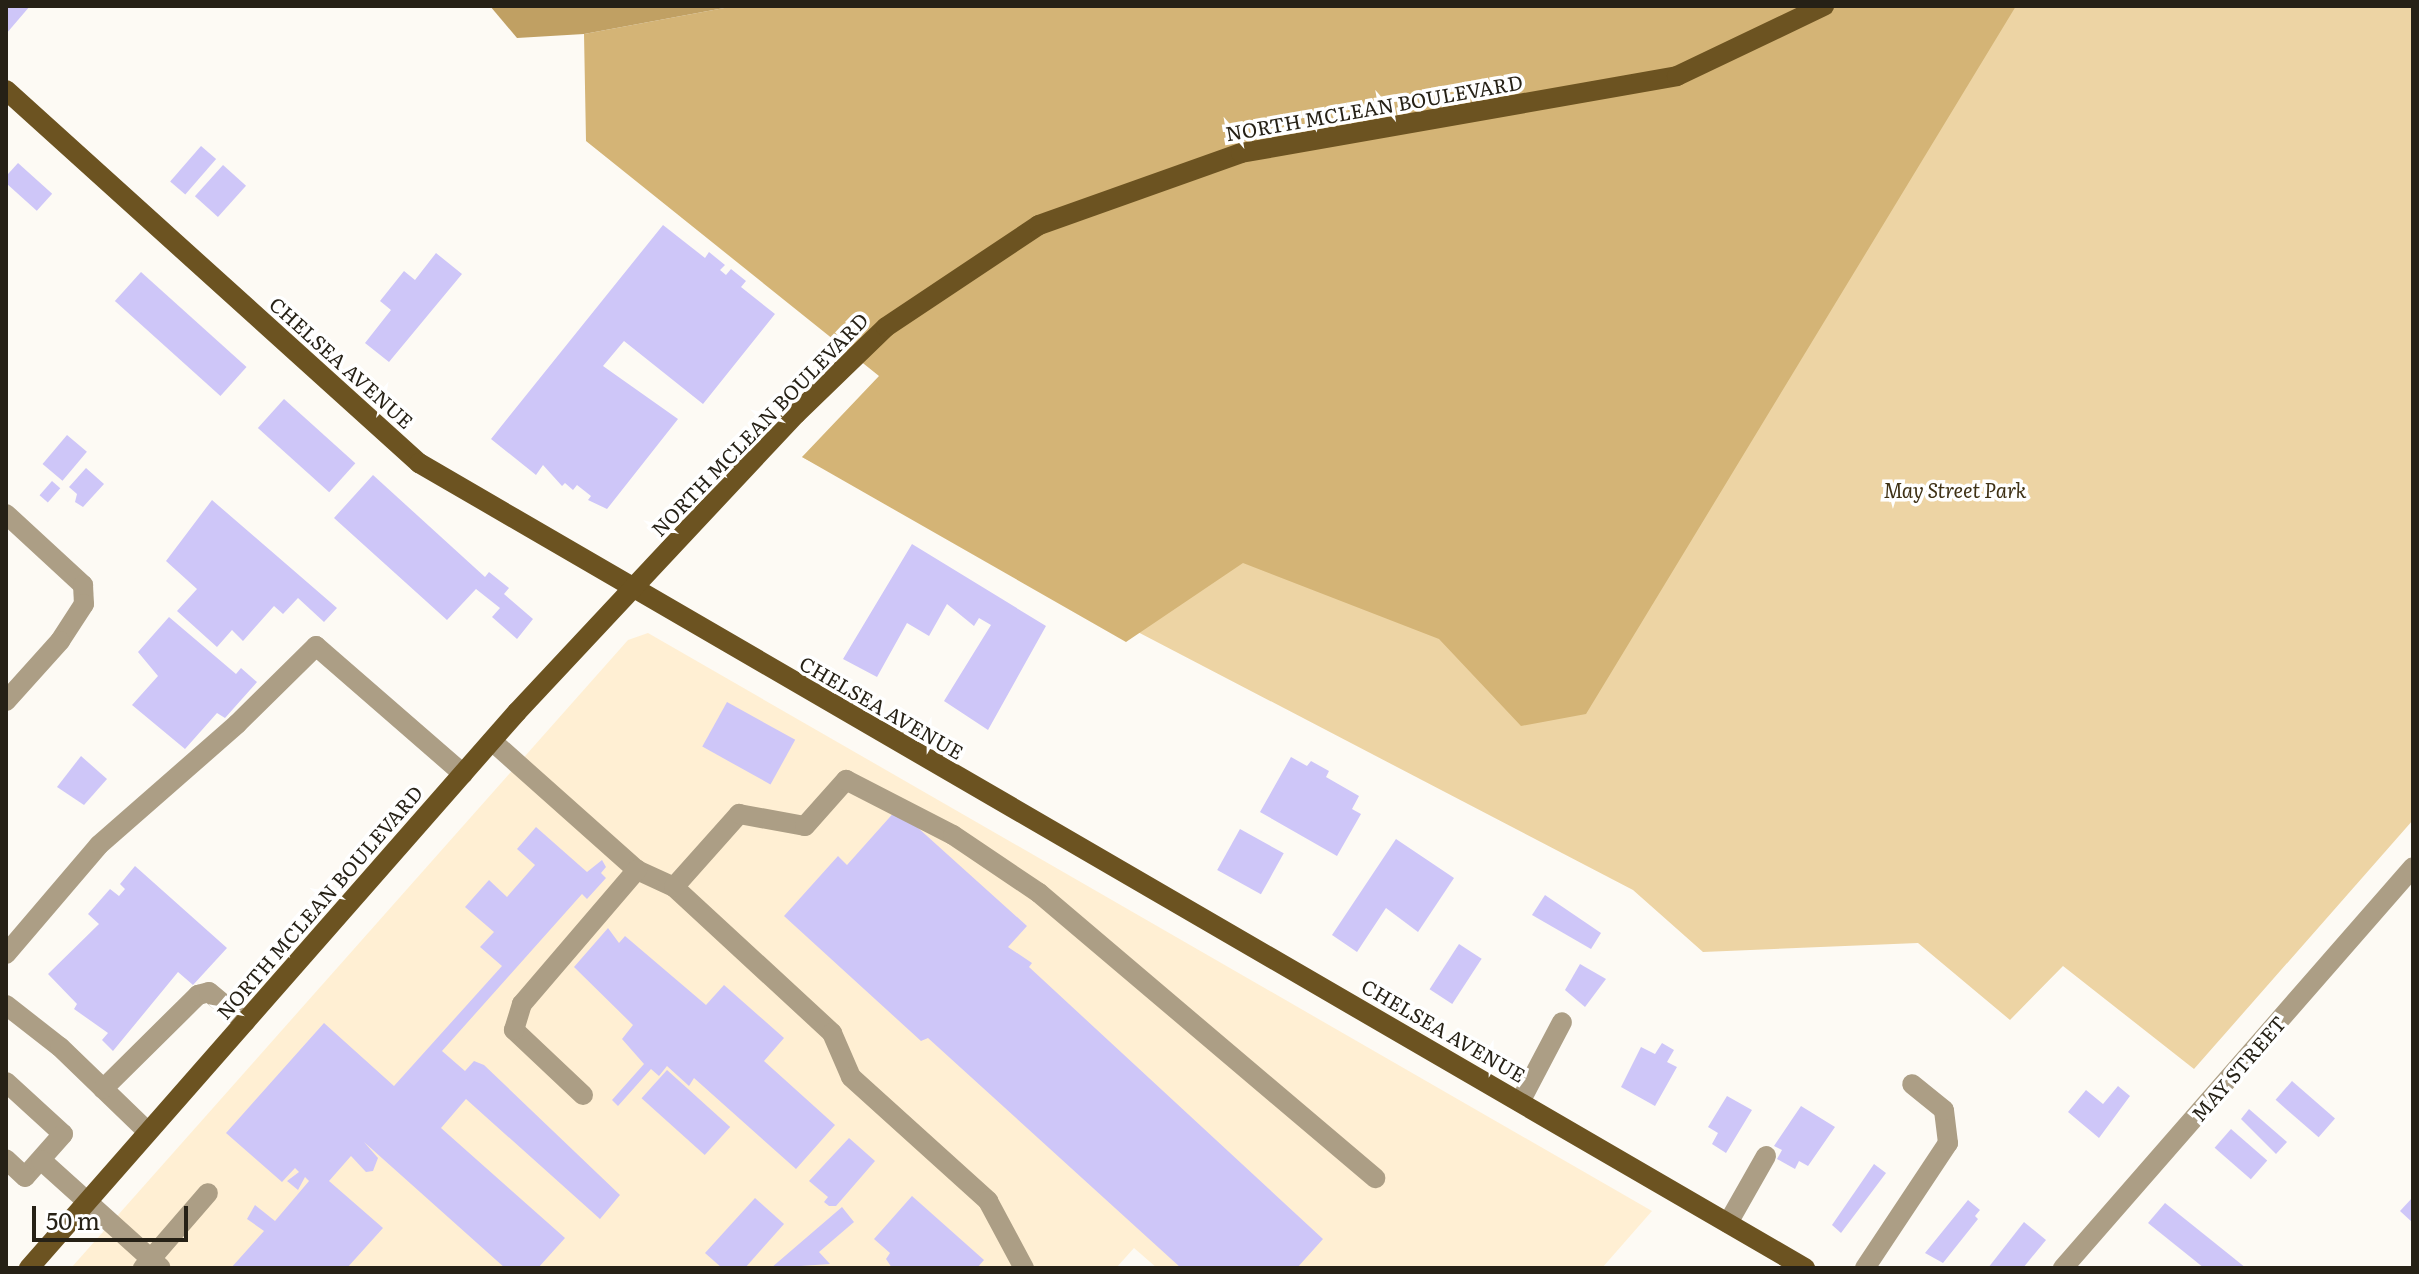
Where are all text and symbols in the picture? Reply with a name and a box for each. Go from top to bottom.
street label: NORTH MCLEAN BOULEVARD [1223,69,1525,145]
street label: CHELSEA AVENUE [265,291,419,433]
street label: NORTH MCLEAN BOULEVARD [646,307,872,541]
park label: May Street Park [1883,477,2027,501]
street label: CHELSEA AVENUE [796,650,968,764]
street label: NORTH MCLEAN BOULEVARD [211,780,427,1024]
street label: CHELSEA AVENUE [1358,973,1530,1087]
street label: MAY STREET [2186,1011,2290,1125]
scale bar [36,1190,192,1240]
text: 50 m [46,1202,100,1237]

